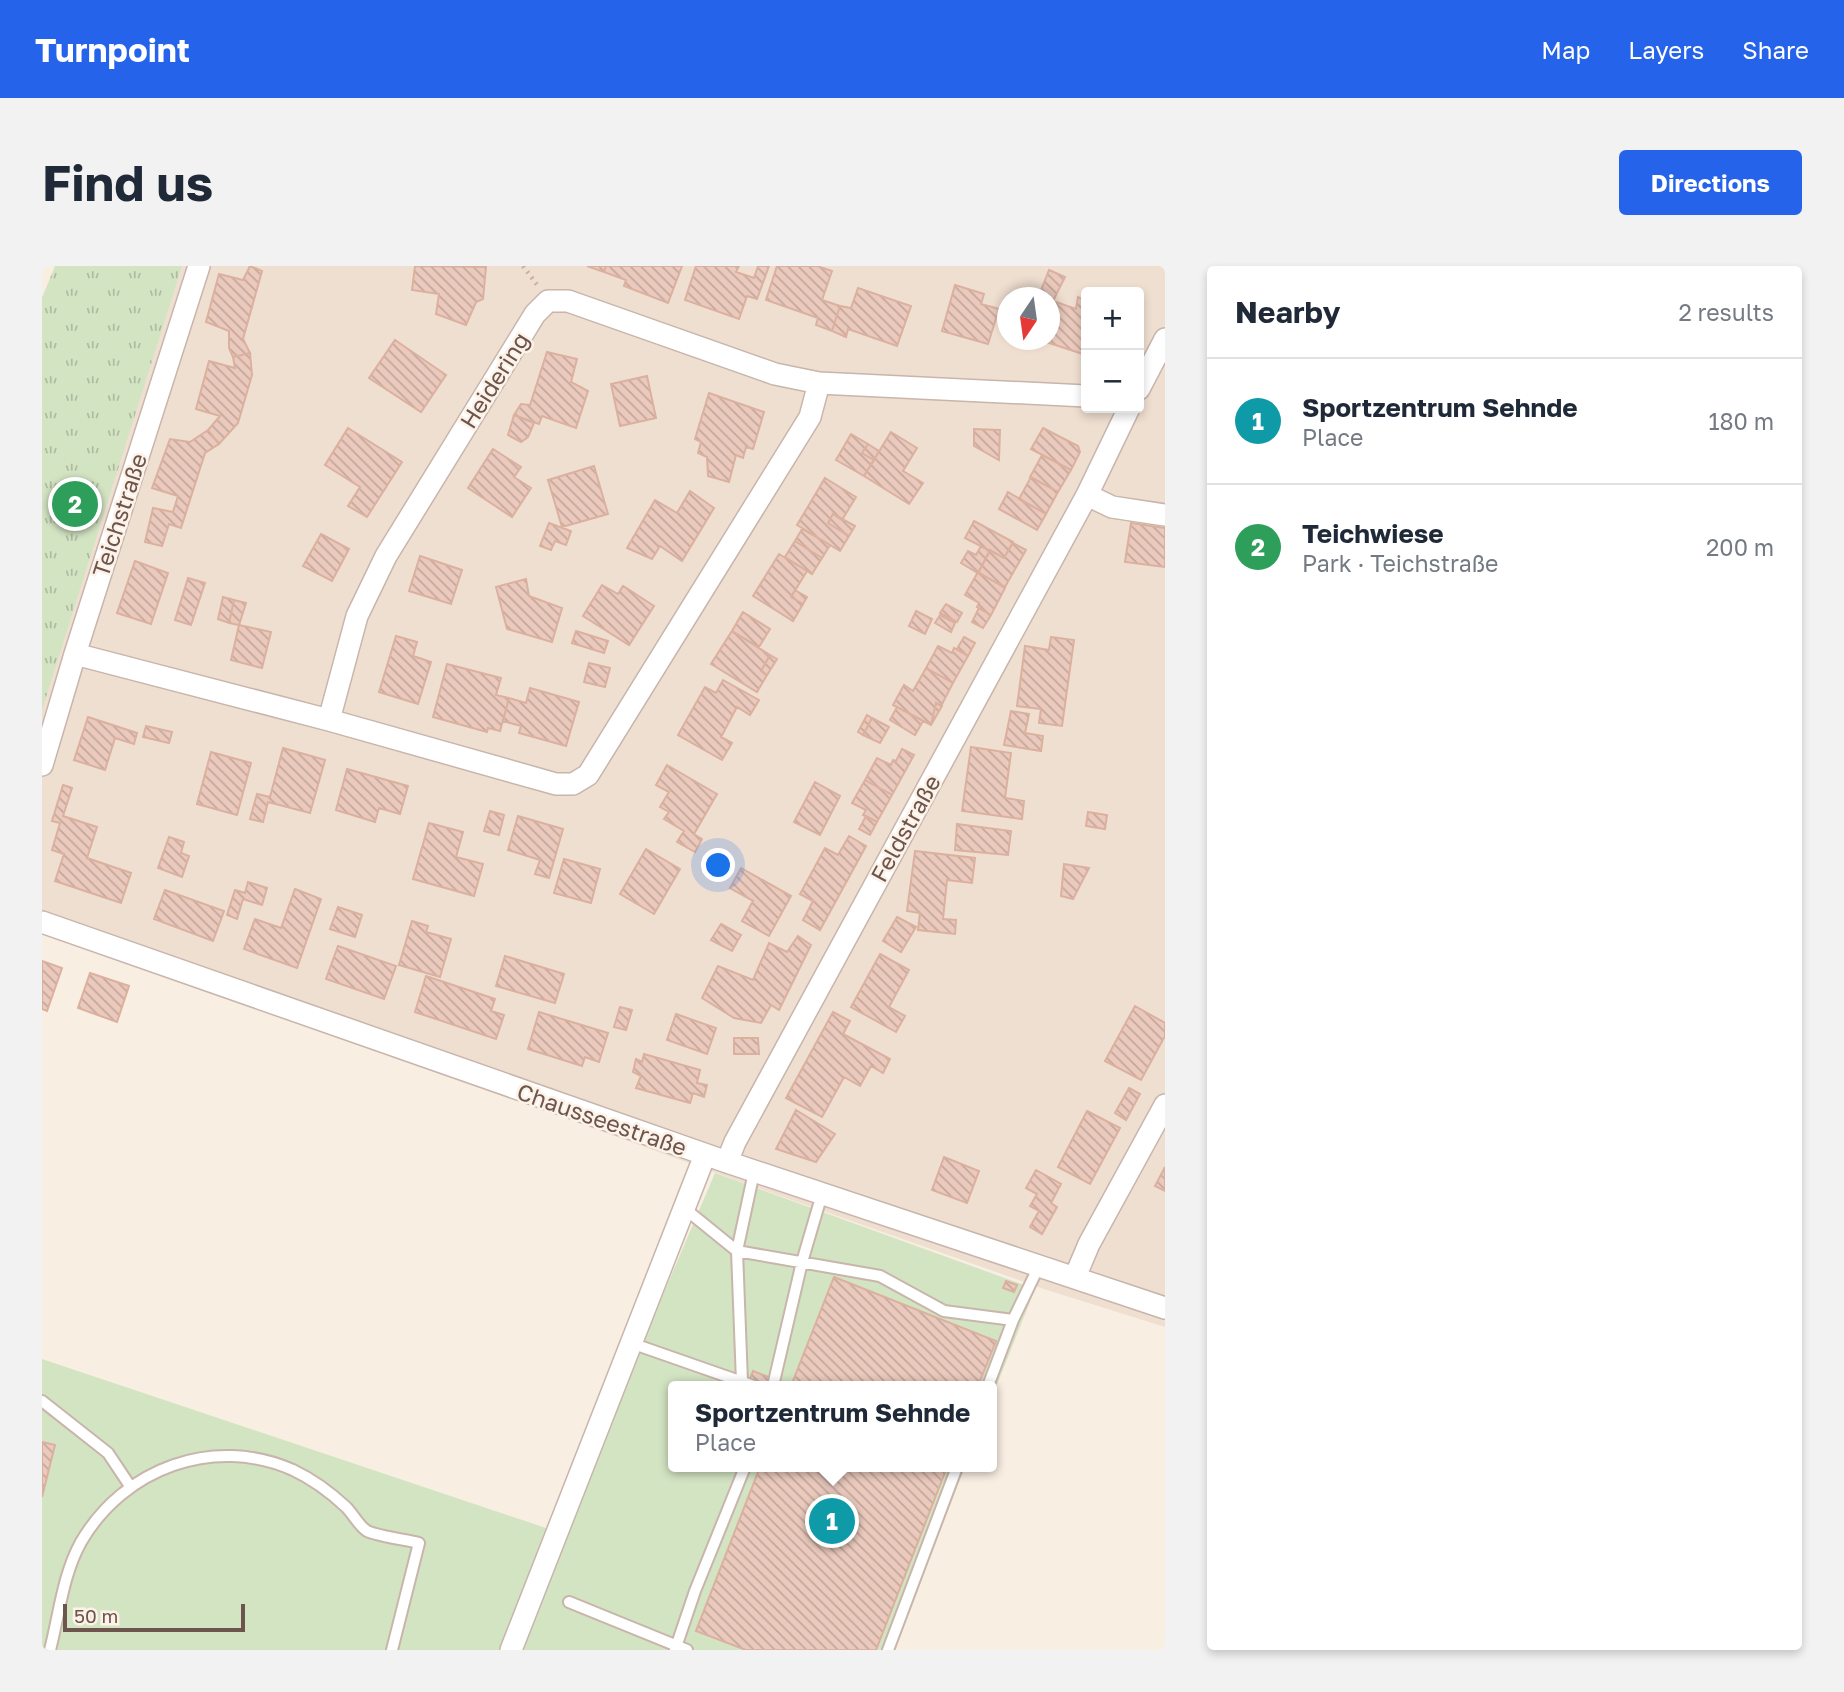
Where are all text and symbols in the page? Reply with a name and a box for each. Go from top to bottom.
text: Turnpoint [35,30,190,69]
text: Map [1541,35,1590,64]
text: Layers [1628,35,1704,64]
text: Share [1742,35,1809,64]
button: Directions [1619,150,1802,215]
text: Find us [42,153,213,212]
north arrow [997,287,1060,350]
map controls [1081,287,1144,413]
button: + [1081,287,1144,350]
text: Nearby [1235,294,1340,330]
text: 2 results [1678,298,1774,326]
street label: Heidering [454,327,534,433]
button: − [1081,350,1144,413]
text: Sportzentrum Sehnde [1302,392,1577,423]
text: 1 [1252,407,1264,435]
text: 180 m [1708,407,1774,435]
text: Place [1302,423,1363,451]
street label: Teichstraße [86,450,152,580]
pin: 2 [52,478,98,530]
text: Teichwiese [1302,518,1444,549]
text: 2 [1251,533,1265,561]
text: 200 m [1706,533,1774,561]
text: Park · Teichstraße [1302,549,1498,577]
street label: Feldstraße [864,770,946,886]
your location [701,848,735,882]
street label: Chausseestraße [513,1077,691,1161]
popup [668,1381,997,1472]
text: Sportzentrum Sehnde [695,1397,970,1428]
text: Place [695,1428,756,1456]
pin: 1 [809,1495,855,1547]
scale bar [63,1601,245,1633]
text: 50 m [74,1604,118,1627]

